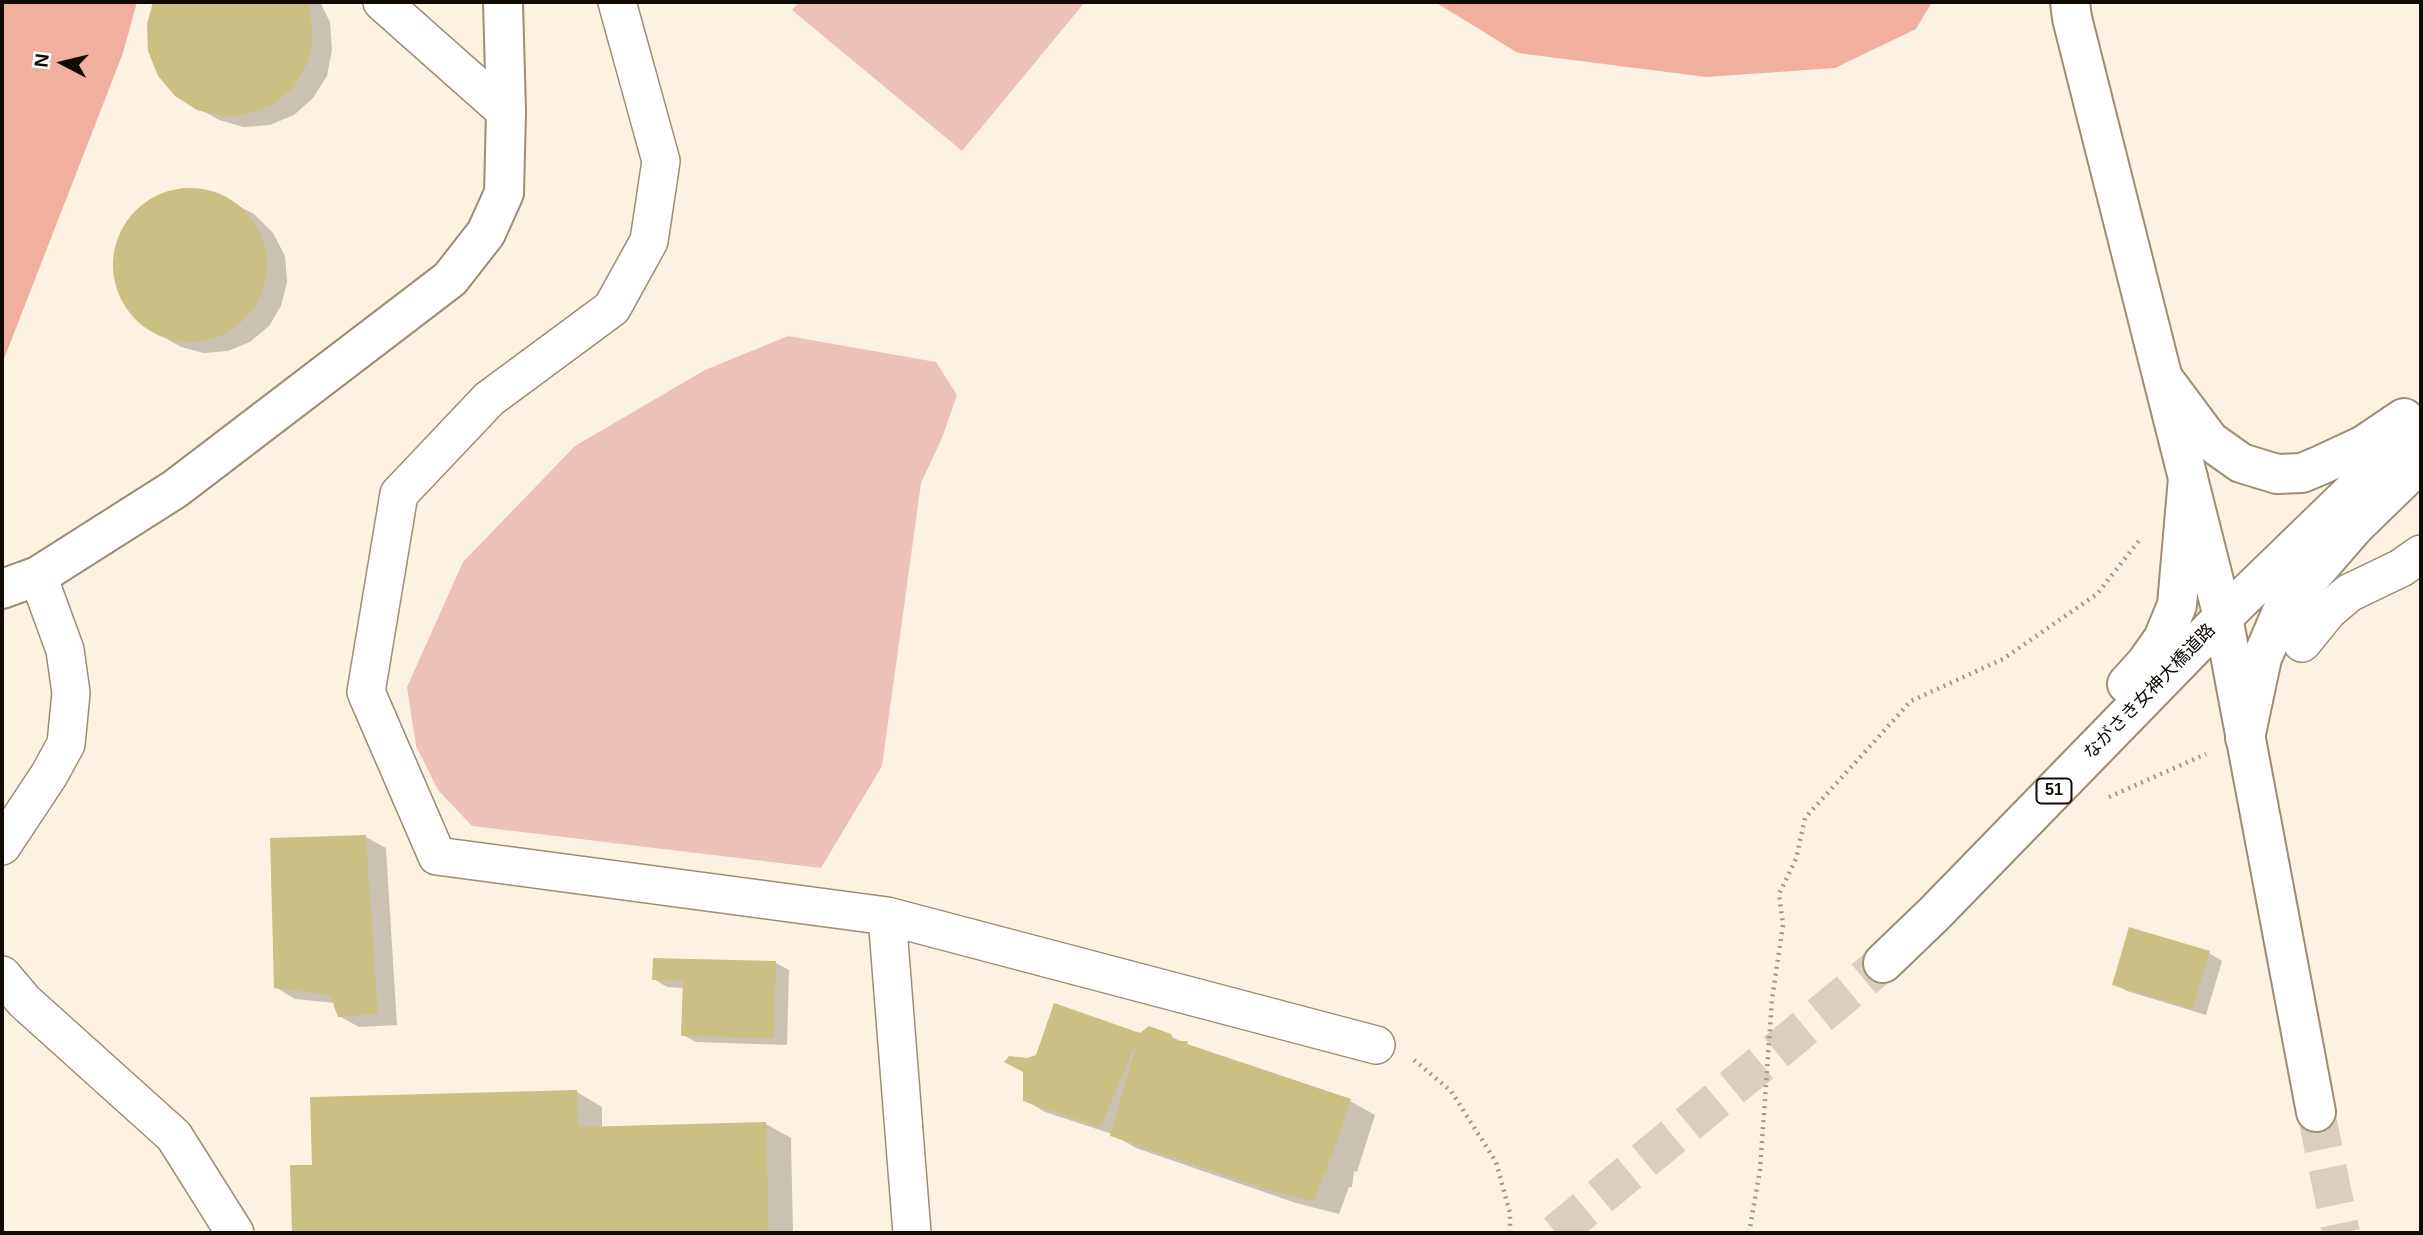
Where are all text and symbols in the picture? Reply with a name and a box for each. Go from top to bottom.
north arrow [28,28,98,98]
text: N [30,52,53,68]
street label: ながさき女神大橋道路 [2080,620,2220,764]
road number: 51 [2036,778,2072,804]

